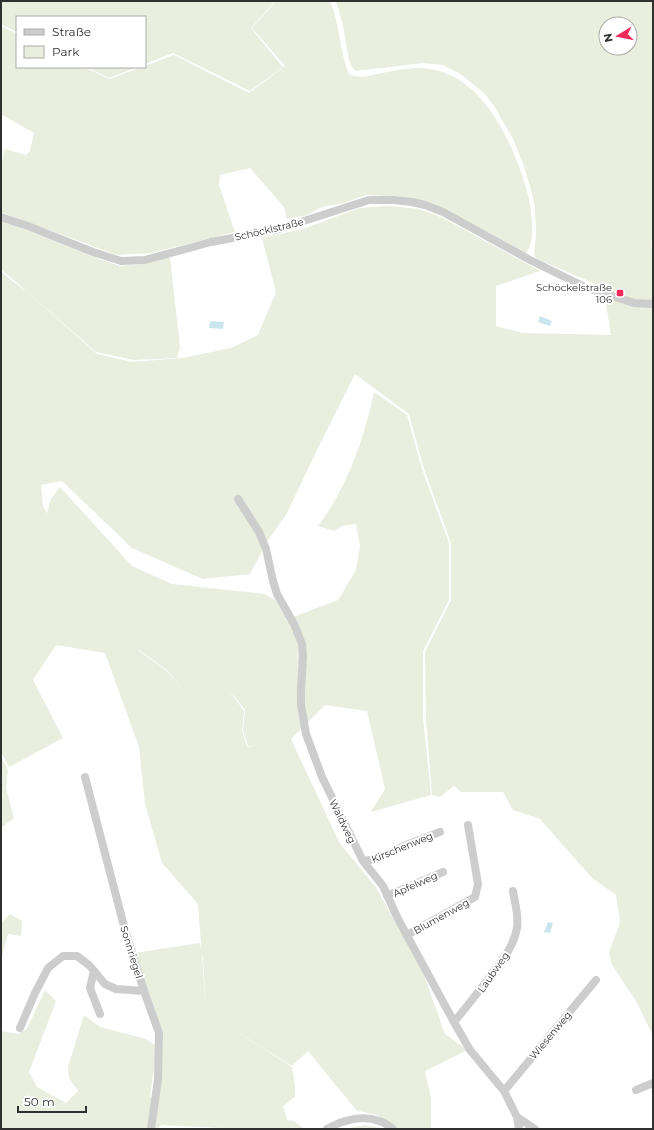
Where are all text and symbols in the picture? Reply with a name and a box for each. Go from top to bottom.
legend [16,16,146,68]
north arrow [598,16,638,56]
text: Straße [52,24,91,39]
text: N [600,32,616,43]
text: Park [52,44,80,59]
street label: Schöcklstraße [233,215,305,244]
place label: Schöckelstraße 106 [536,281,612,306]
marker: Schöckelstraße 106 [615,288,625,298]
street label: Waldweg [326,797,359,845]
street label: Kirschenweg [370,829,435,866]
street label: Apfelweg [391,869,440,900]
street label: Blumenweg [411,896,471,937]
street label: Sonnriegel [117,924,146,980]
street label: Laubweg [475,949,512,995]
street label: Wiesenweg [527,1009,574,1062]
scale bar [18,1088,86,1114]
text: 50 m [24,1094,55,1109]

